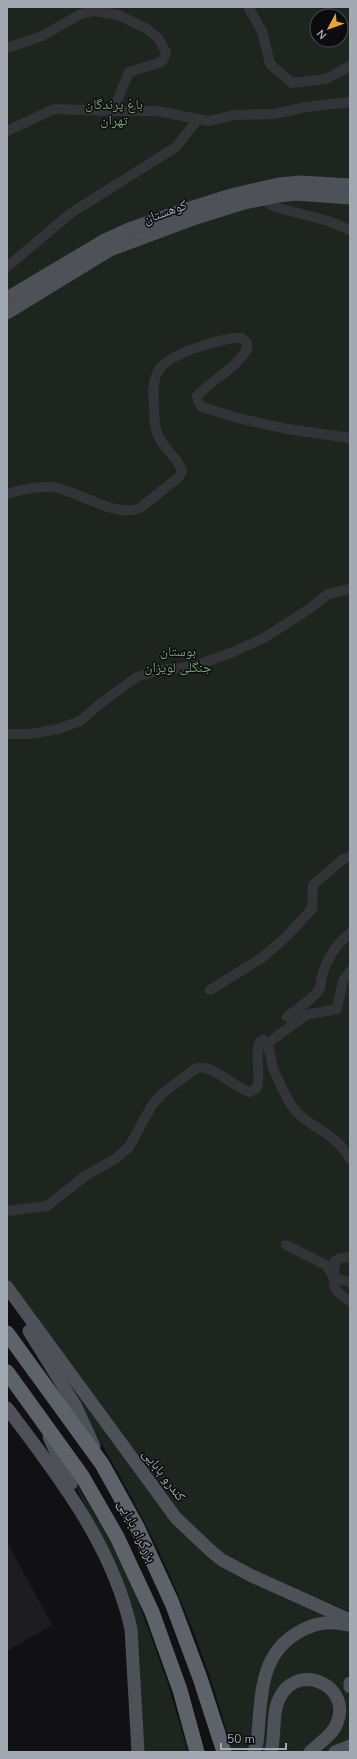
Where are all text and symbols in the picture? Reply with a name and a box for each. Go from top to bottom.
north arrow [309,8,349,48]
text: N [313,26,330,42]
park label: باغ پرندگان تهران [85,95,143,130]
street label: کوهستان [140,195,190,229]
park label: بوستان جنگلی لویزان [144,642,212,677]
street label: کندرو بابایی [138,1445,190,1505]
street label: بزرگراه بابایی [113,1496,161,1566]
scale bar [221,1725,286,1751]
text: 50 m [227,1731,255,1747]

